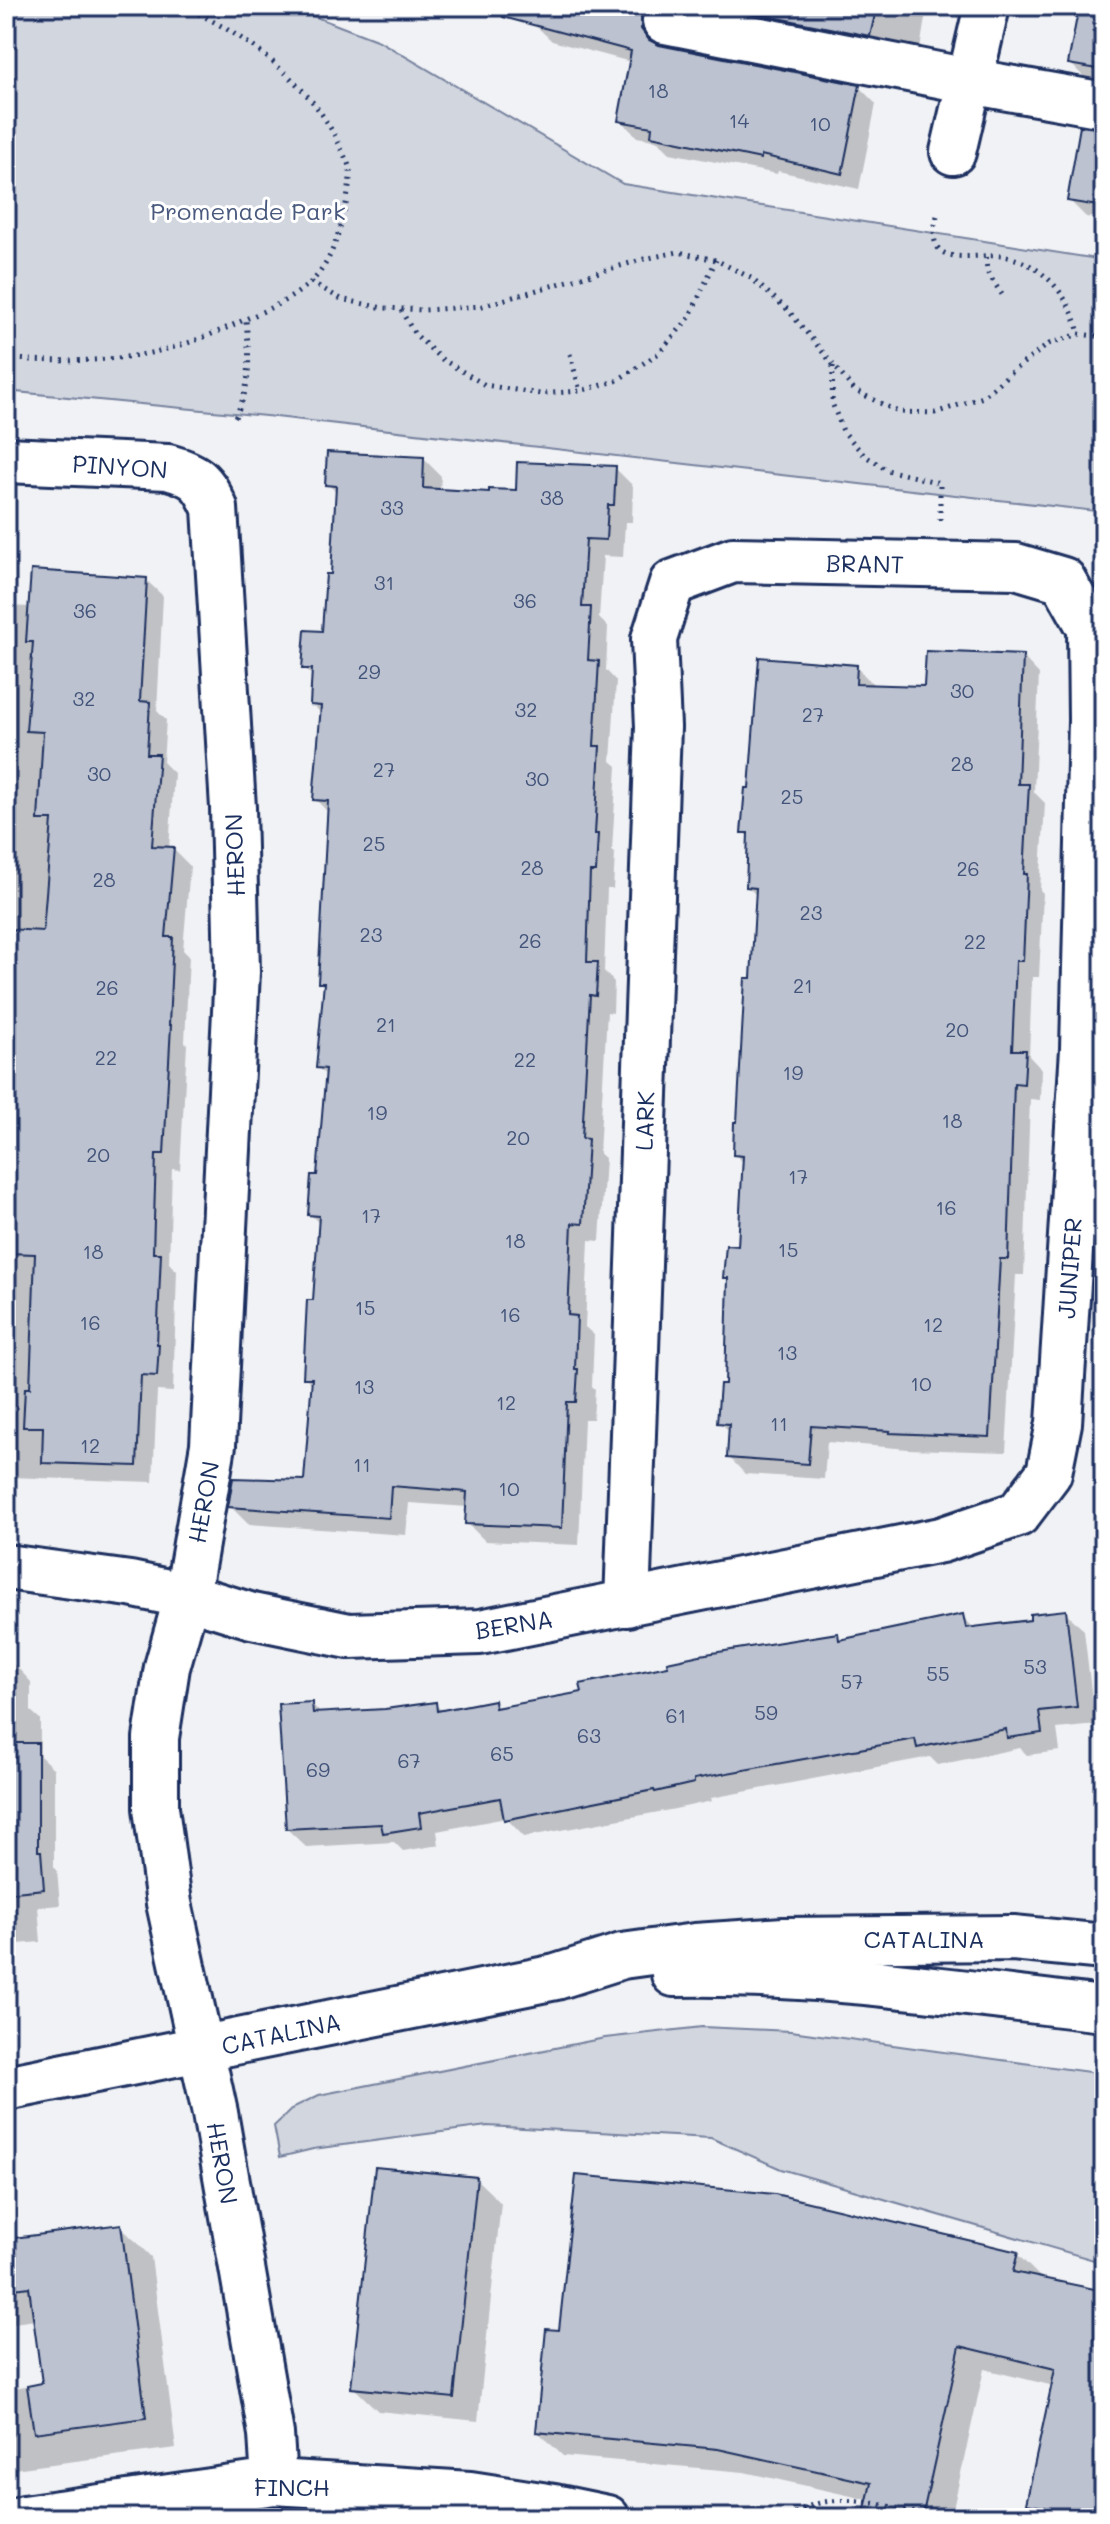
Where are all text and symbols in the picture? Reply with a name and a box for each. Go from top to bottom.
house number: 18 [647,77,669,103]
house number: 14 [729,107,750,133]
house number: 10 [809,110,831,136]
park label: Promenade Park [150,195,346,226]
street label: PINYON [71,447,169,485]
house number: 38 [540,484,564,510]
house number: 33 [380,494,404,520]
street label: BRANT [826,547,904,579]
house number: 31 [374,569,394,595]
house number: 36 [513,587,537,613]
house number: 36 [73,597,97,623]
house number: 29 [358,658,381,684]
house number: 30 [950,677,974,703]
house number: 32 [73,685,95,711]
house number: 32 [515,696,537,722]
house number: 27 [802,701,824,727]
house number: 28 [950,750,974,776]
house number: 27 [373,756,395,782]
house number: 30 [87,760,111,786]
house number: 30 [525,765,549,791]
house number: 25 [781,783,803,809]
street label: HERON [217,813,251,897]
house number: 25 [363,830,385,856]
house number: 28 [520,854,544,880]
house number: 26 [956,855,980,881]
house number: 28 [92,866,116,892]
house number: 23 [800,899,822,925]
house number: 23 [360,921,382,947]
house number: 26 [518,927,542,953]
house number: 22 [964,928,986,954]
house number: 21 [793,972,813,998]
house number: 26 [95,974,119,1000]
house number: 21 [376,1011,396,1037]
house number: 20 [945,1016,969,1042]
house number: 22 [95,1044,117,1070]
house number: 22 [514,1046,536,1072]
house number: 19 [783,1059,804,1085]
street label: LARK [627,1090,661,1151]
house number: 19 [367,1099,388,1125]
house number: 18 [941,1107,963,1133]
house number: 20 [506,1124,530,1150]
house number: 20 [86,1141,110,1167]
house number: 17 [788,1163,808,1189]
house number: 16 [935,1194,957,1220]
house number: 17 [361,1202,381,1228]
street label: JUNIPER [1050,1216,1088,1320]
house number: 18 [504,1227,526,1253]
house number: 15 [778,1236,798,1262]
house number: 18 [82,1238,104,1264]
house number: 15 [355,1294,375,1320]
house number: 16 [499,1301,521,1327]
house number: 16 [79,1309,101,1335]
house number: 12 [923,1311,943,1337]
house number: 13 [777,1339,797,1365]
house number: 10 [910,1370,932,1396]
house number: 13 [354,1373,374,1399]
house number: 12 [496,1389,516,1415]
house number: 11 [770,1410,788,1436]
house number: 12 [80,1432,100,1458]
house number: 11 [353,1451,371,1477]
street label: HERON [181,1458,225,1546]
house number: 10 [498,1475,520,1501]
street label: BERNA [473,1603,555,1645]
house number: 53 [1023,1653,1047,1679]
house number: 55 [926,1660,950,1686]
house number: 57 [841,1668,863,1694]
house number: 59 [754,1699,778,1725]
house number: 61 [665,1702,687,1728]
house number: 63 [577,1722,601,1748]
house number: 65 [490,1740,514,1766]
house number: 67 [397,1747,421,1773]
house number: 69 [306,1756,330,1782]
street label: CATALINA [863,1923,985,1954]
street label: CATALINA [219,2005,343,2061]
street label: HERON [201,2119,245,2207]
street label: FINCH [254,2471,330,2502]

